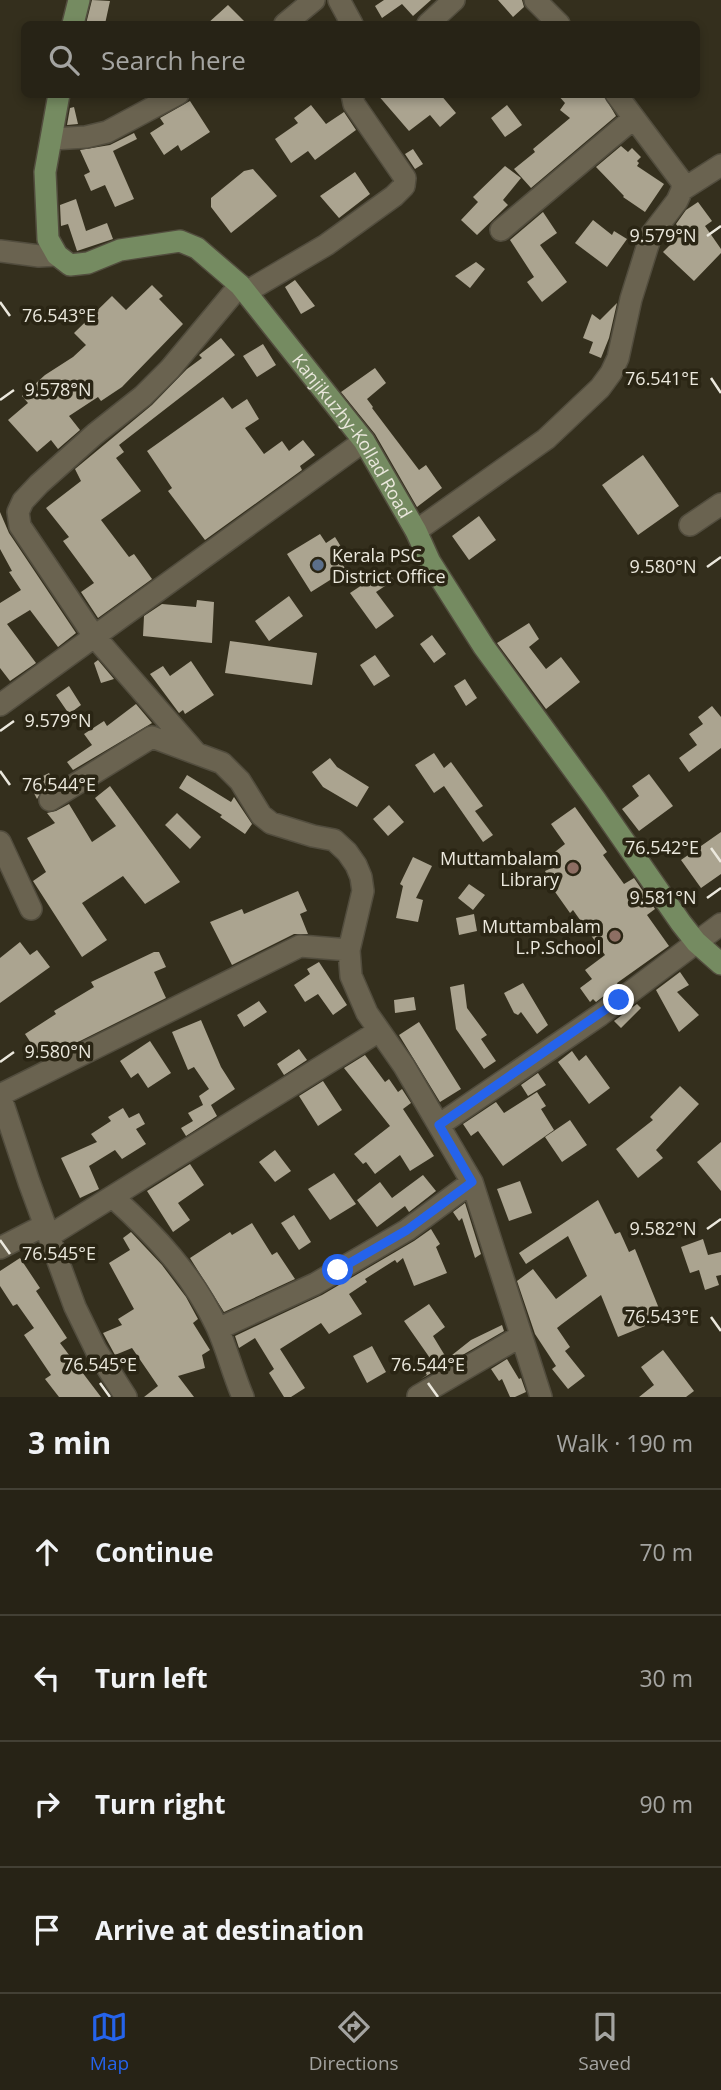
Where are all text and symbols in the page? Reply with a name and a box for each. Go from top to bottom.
search box [21,21,700,98]
icon: search [45,41,83,79]
text: Search here [101,42,246,78]
text: 9.579°N [629,223,697,247]
text: 76.543°E [22,303,96,327]
street label: Kanjikuzhy-Kollad Road [287,349,418,522]
text: 76.541°E [625,366,699,390]
text: 9.578°N [24,377,92,401]
place label: Kerala PSC District Office [332,543,446,588]
text: 9.580°N [629,554,697,578]
marker: Kerala PSC District Office [310,557,326,573]
text: 9.579°N [24,708,92,732]
text: 76.544°E [22,772,96,796]
text: 76.542°E [625,835,699,859]
place label: Muttambalam Library [440,846,560,891]
marker: Muttambalam Library [565,860,581,876]
text: 9.581°N [629,885,697,909]
place label: Muttambalam L.P.School [482,914,601,959]
marker: Muttambalam L.P.School [607,928,623,944]
route end [603,984,634,1015]
text: 9.580°N [24,1039,92,1063]
text: 9.582°N [629,1216,697,1240]
text: 76.545°E [22,1241,96,1265]
route start [322,1254,353,1285]
text: 76.543°E [625,1304,699,1328]
text: 76.545°E [63,1352,137,1376]
text: 76.544°E [391,1352,465,1376]
text: 3 min [28,1422,111,1463]
text: Walk · 190 m [556,1427,693,1459]
icon: ahead [28,1533,66,1571]
text: Continue [95,1534,214,1570]
text: 70 m [639,1536,693,1568]
icon: left [28,1659,66,1697]
text: Turn left [95,1660,207,1696]
text: 30 m [639,1662,693,1694]
icon: right [28,1785,66,1823]
text: Turn right [95,1786,226,1822]
text: 90 m [639,1788,693,1820]
icon: arrive [28,1911,66,1949]
text: Arrive at destination [95,1912,364,1948]
tab: Map [90,2008,129,2076]
tab: Directions [309,2008,399,2076]
tab: Saved [578,2008,631,2076]

